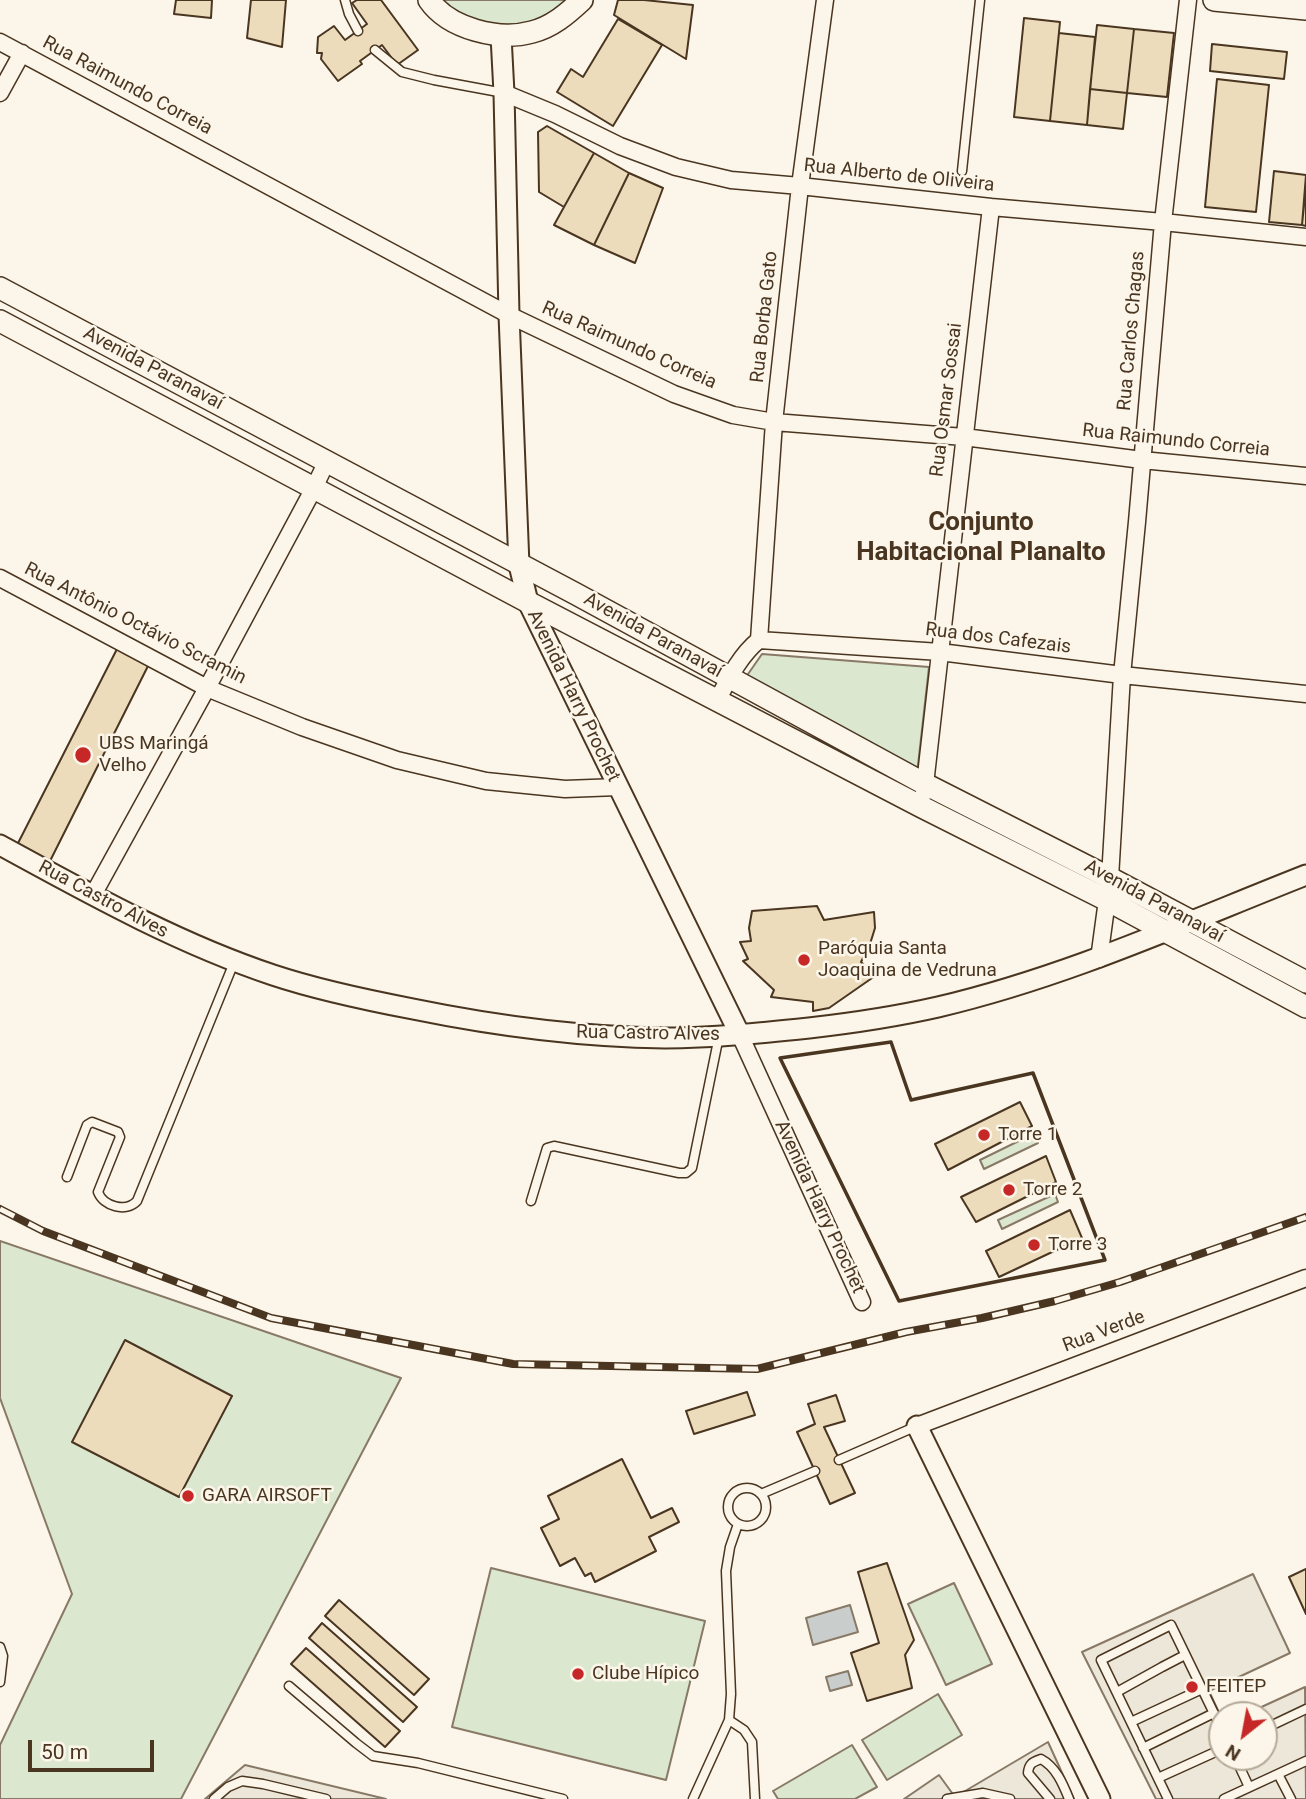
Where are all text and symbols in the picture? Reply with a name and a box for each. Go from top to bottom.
street label: Rua Raimundo Correia [38,32,216,140]
street label: Rua Alberto de Oliveira [803,155,995,197]
street label: Rua Borba Gato [747,250,783,384]
street label: Rua Carlos Chagas [1114,250,1150,412]
street label: Rua Raimundo Correia [538,297,720,395]
street label: Avenida Paranavaí [79,322,227,416]
street label: Rua Osmar Sossai [926,322,968,478]
street label: Rua Raimundo Correia [1081,420,1271,462]
district label: Conjunto Habitacional Planalto [856,507,1106,568]
street label: Rua Antônio Octávio Scramin [20,558,250,690]
street label: Avenida Paranavaí [580,588,726,684]
street label: Avenida Harry Prochet [521,606,625,786]
street label: Rua dos Cafezais [924,619,1072,659]
place label: UBS Maringá Velho [99,733,209,777]
marker: UBS Maringá Velho [73,745,93,765]
street label: Avenida Paranavaí [1080,855,1228,949]
street label: Rua Castro Alves [34,856,172,944]
place label: Paróquia Santa Joaquina de Vedruna [818,938,997,982]
marker: Paróquia Santa Joaquina de Vedruna [796,952,812,968]
street label: Rua Castro Alves [576,1021,720,1047]
street label: Avenida Harry Prochet [769,1117,869,1297]
place label: Torre 1 [998,1124,1057,1146]
marker: Torre 1 [976,1127,992,1143]
place label: Torre 2 [1023,1179,1082,1201]
marker: Torre 2 [1001,1182,1017,1198]
place label: Torre 3 [1048,1234,1107,1256]
marker: Torre 3 [1026,1237,1042,1253]
street label: Rua Verde [1060,1306,1148,1358]
place label: GARA AIRSOFT [202,1485,332,1507]
marker: GARA AIRSOFT [180,1488,196,1504]
place label: Clube Hípico [592,1663,699,1685]
marker: Clube Hípico [570,1666,586,1682]
place label: FEITEP [1206,1676,1266,1698]
marker: FEITEP [1184,1679,1200,1695]
north arrow [1208,1701,1278,1771]
scale bar [32,1726,158,1770]
text: N [1221,1739,1245,1766]
text: 50 m [41,1740,88,1764]

